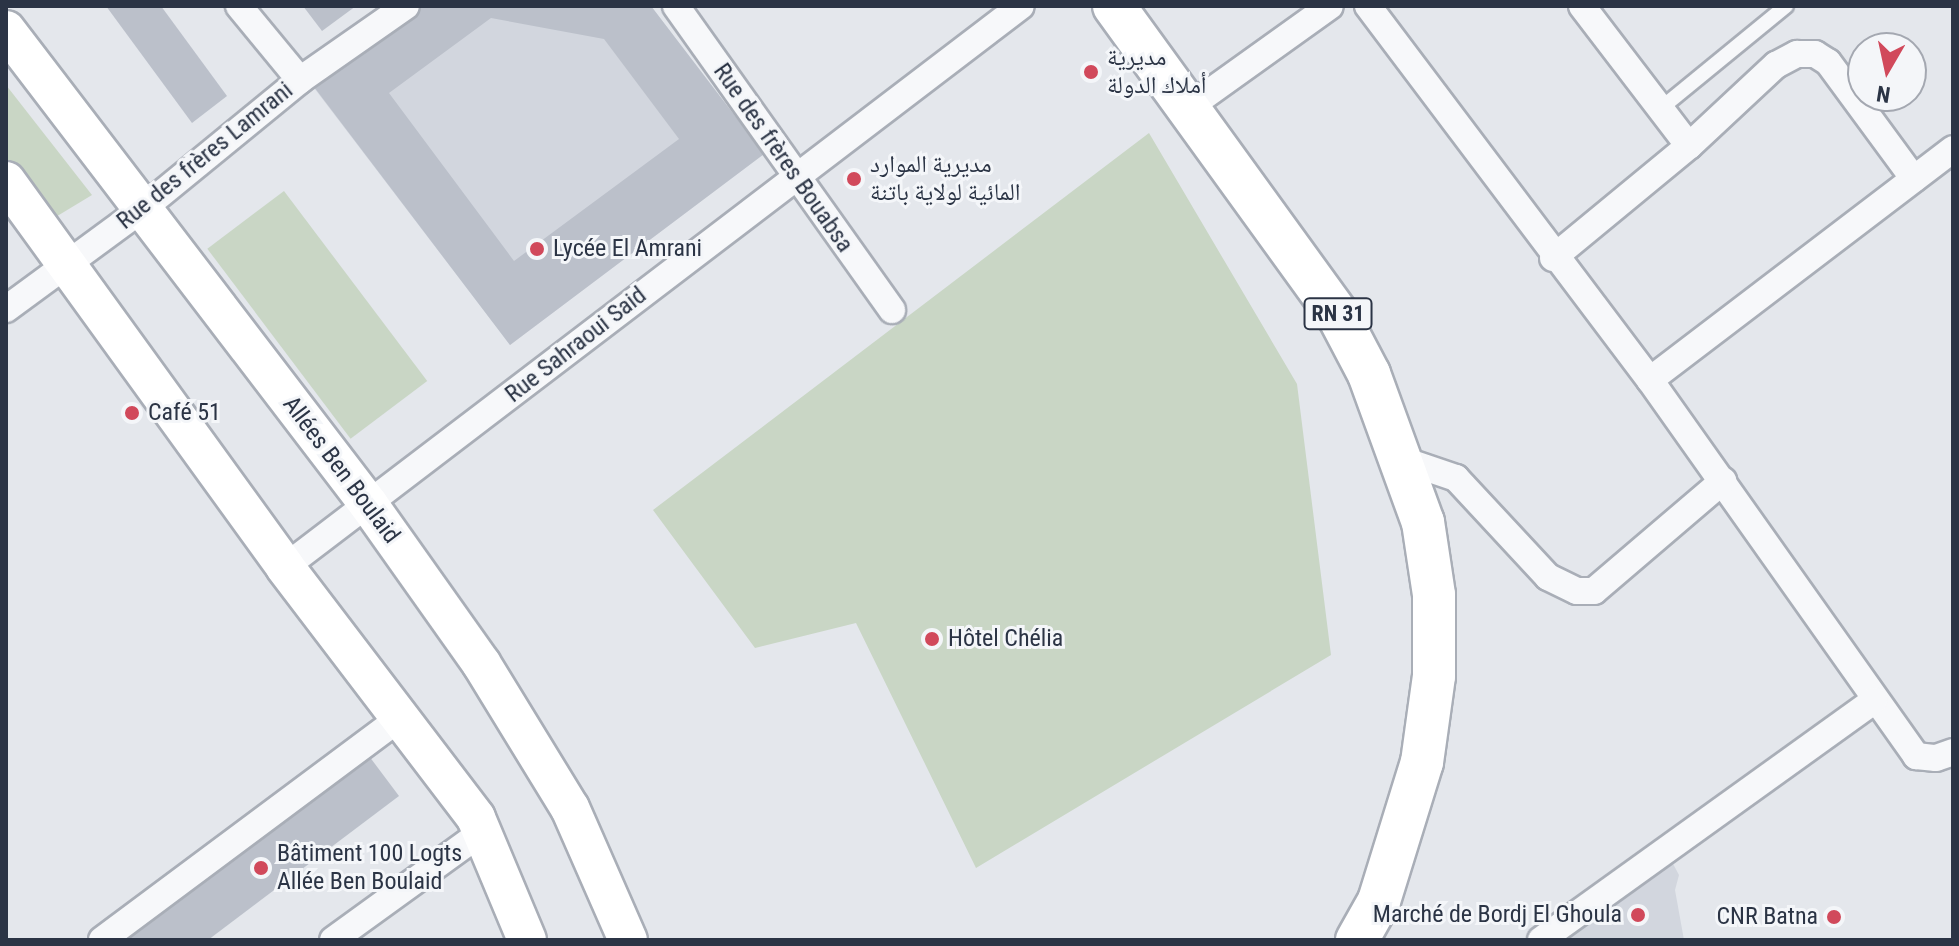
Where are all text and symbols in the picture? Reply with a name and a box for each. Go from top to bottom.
north arrow [1847,32,1927,112]
place label: مديرية أملاك الدولة [1107,44,1207,100]
street label: Rue des frères Bouabsa [707,58,859,258]
marker: مديرية أملاك الدولة [1082,63,1100,81]
street label: Rue des frères Lamrani [111,76,299,236]
text: N [1875,81,1892,108]
place label: مديرية الموارد المائية لولاية باتنة [870,151,1020,207]
marker: مديرية الموارد المائية لولاية باتنة [845,170,863,188]
place label: Lycée El Amrani [553,235,702,263]
marker: Lycée El Amrani [528,240,546,258]
street label: Rue Sahraoui Said [500,281,652,409]
road number: RN 31 [1302,296,1374,332]
street label: Allées Ben Boulaid [276,391,406,549]
place label: Café 51 [148,399,221,427]
marker: Café 51 [123,404,141,422]
place label: Hôtel Chélia [948,625,1063,653]
marker: Hôtel Chélia [923,630,941,648]
place label: Bâtiment 100 Logts Allée Ben Boulaid [277,840,462,896]
marker: Bâtiment 100 Logts Allée Ben Boulaid [252,859,270,877]
place label: Marché de Bordj El Ghoula [1373,901,1622,929]
place label: CNR Batna [1716,903,1818,931]
marker: Marché de Bordj El Ghoula [1629,906,1647,924]
marker: CNR Batna [1825,908,1843,926]

